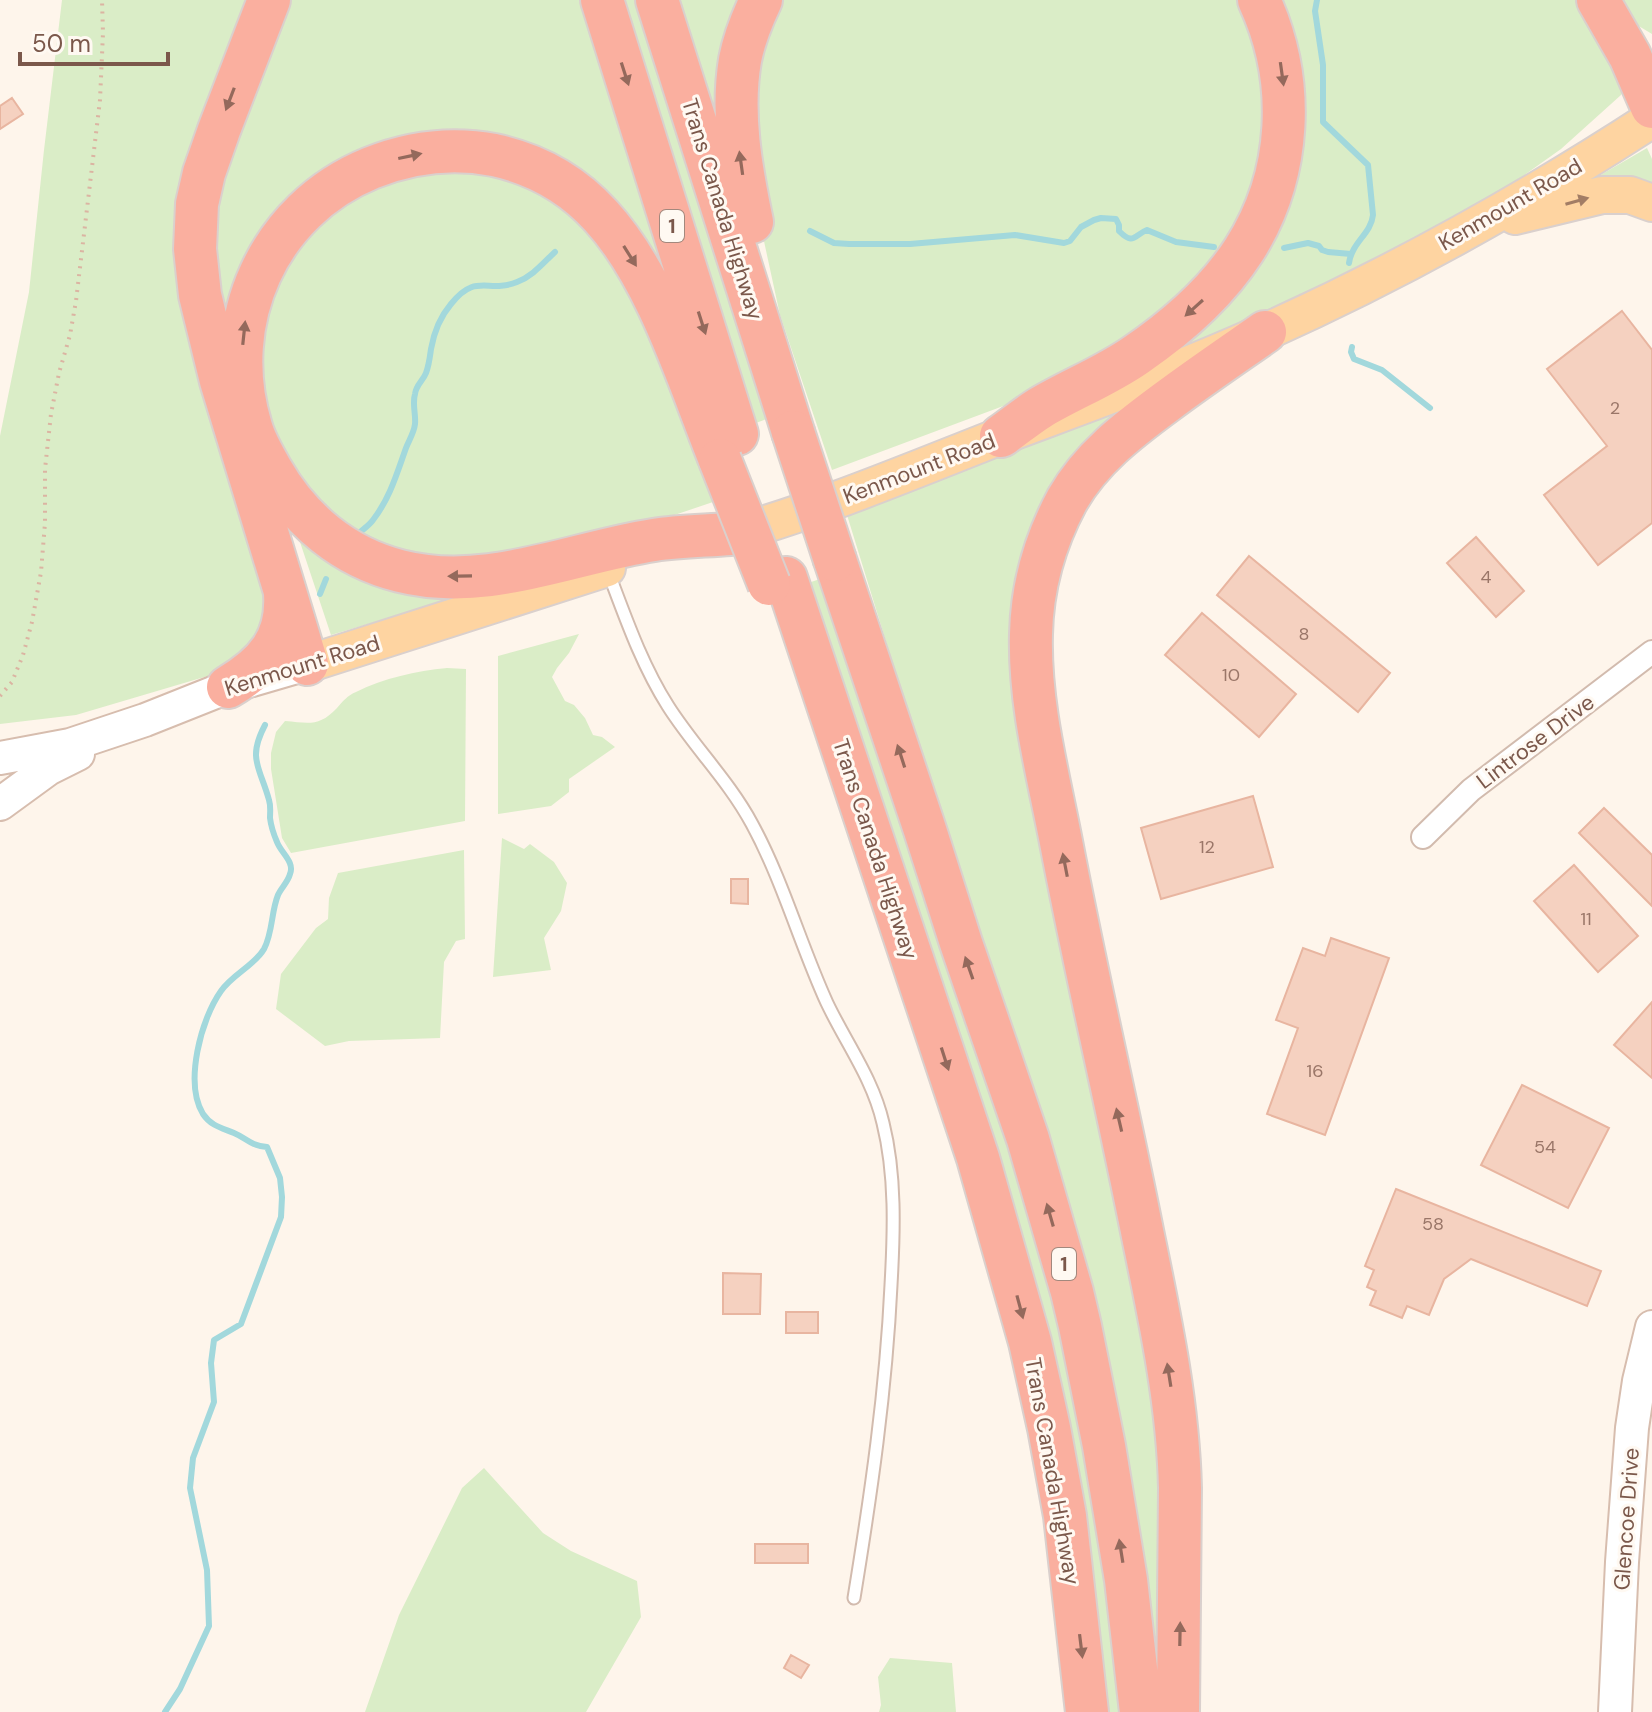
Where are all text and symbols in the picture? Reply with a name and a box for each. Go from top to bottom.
scale bar [20,16,168,66]
text: 50 m [32,28,91,59]
one-way arrow [1276,62,1289,87]
one-way arrow [620,63,632,87]
one-way arrow [223,87,236,111]
street label: Trans Canada Highway [675,95,770,323]
one-way arrow [397,149,422,162]
one-way arrow [734,150,747,175]
street label: Kenmount Road [1433,152,1587,257]
one-way arrow [1566,194,1590,207]
road number: 1 [660,210,684,242]
one-way arrow [623,245,637,267]
one-way arrow [1185,299,1205,316]
one-way arrow [696,311,709,335]
one-way arrow [237,320,250,345]
house number: 2 [1610,396,1620,420]
street label: Kenmount Road [839,426,999,511]
house number: 4 [1481,565,1492,589]
one-way arrow [447,570,472,583]
house number: 8 [1299,622,1309,646]
street label: Kenmount Road [221,628,383,703]
house number: 10 [1222,663,1240,687]
street label: Lintrose Drive [1471,688,1600,795]
street label: Trans Canada Highway [826,735,925,963]
one-way arrow [894,744,906,768]
house number: 12 [1199,835,1215,859]
one-way arrow [1059,852,1071,877]
house number: 11 [1580,907,1592,931]
one-way arrow [963,956,975,980]
one-way arrow [940,1047,952,1071]
house number: 16 [1307,1059,1323,1083]
one-way arrow [1112,1107,1125,1132]
house number: 54 [1534,1135,1556,1159]
one-way arrow [1043,1202,1056,1226]
house number: 58 [1422,1212,1444,1236]
road number: 1 [1052,1248,1076,1280]
one-way arrow [1015,1295,1027,1320]
street label: Trans Canada Highway [1018,1355,1087,1587]
one-way arrow [1162,1362,1175,1387]
street label: Glencoe Drive [1607,1447,1646,1591]
one-way arrow [1114,1538,1127,1563]
one-way arrow [1174,1621,1186,1646]
one-way arrow [1075,1633,1088,1658]

